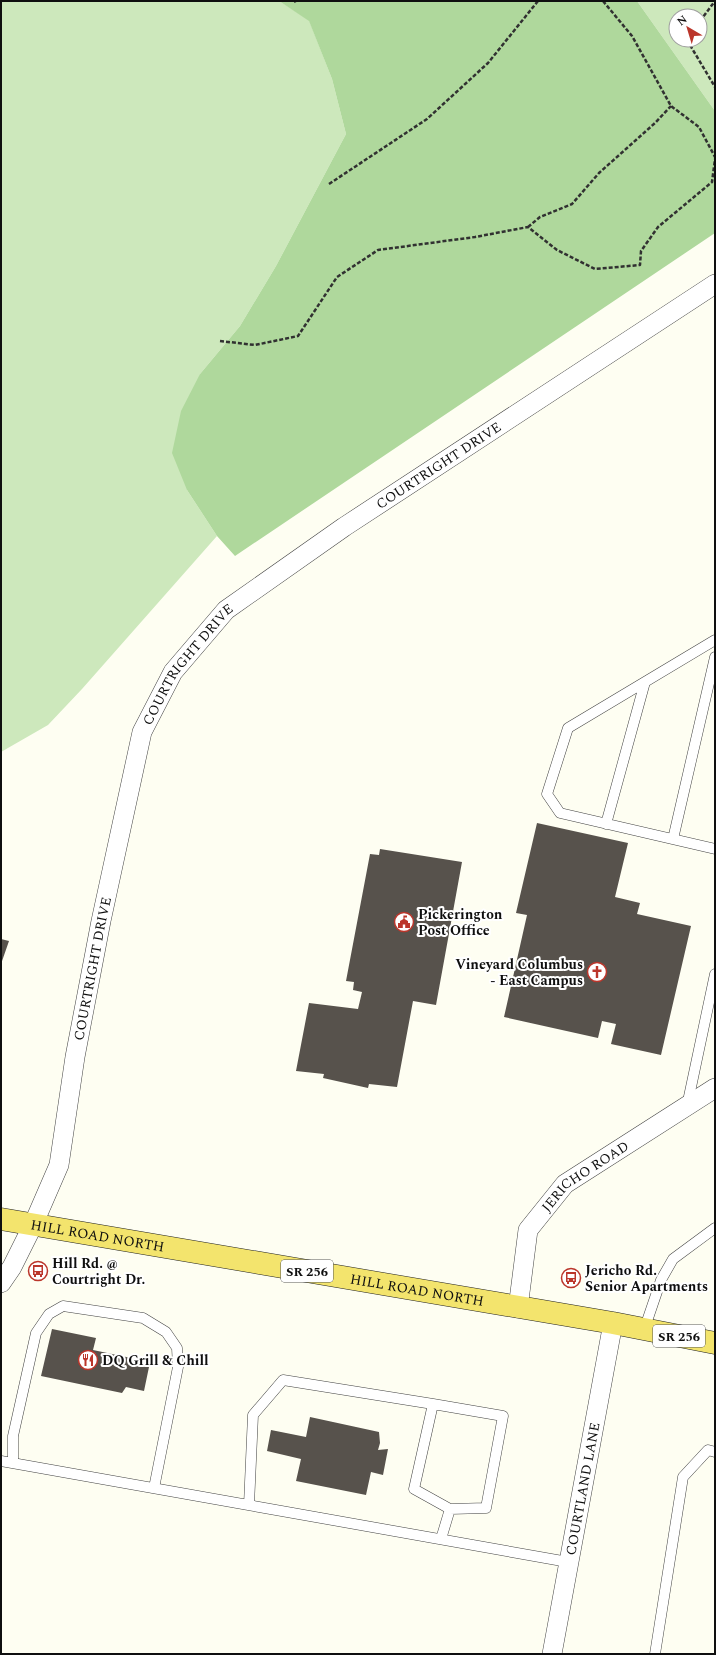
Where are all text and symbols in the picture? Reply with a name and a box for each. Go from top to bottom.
north arrow [668,8,708,48]
text: N [673,11,691,30]
street label: COURTRIGHT DRIVE [372,417,506,514]
street label: COURTRIGHT DRIVE [137,598,237,729]
street label: COURTRIGHT DRIVE [68,895,117,1042]
place label: Pickerington Post Office [418,904,503,941]
public building icon: Pickerington Post Office [393,911,415,933]
place label: Vineyard Columbus - East Campus [455,954,583,991]
church icon: Vineyard Columbus - East Campus [586,961,608,983]
street label: JERICHO ROAD [536,1136,633,1217]
street label: HILL ROAD NORTH [29,1214,166,1258]
place label: Hill Rd. @ Courtright Dr. [52,1253,145,1290]
bus stop icon: Hill Rd. @ Courtright Dr. [27,1260,49,1282]
road number: SR 256 [281,1260,333,1282]
place label: Jericho Rd. Senior Apartments [585,1260,708,1297]
bus stop icon: Jericho Rd. Senior Apartments [560,1267,582,1289]
street label: HILL ROAD NORTH [348,1269,485,1312]
road number: SR 256 [653,1325,705,1347]
restaurant icon: DQ Grill & Chill [77,1349,99,1371]
place label: DQ Grill & Chill [102,1350,209,1371]
street label: COURTLAND LANE [560,1421,605,1557]

